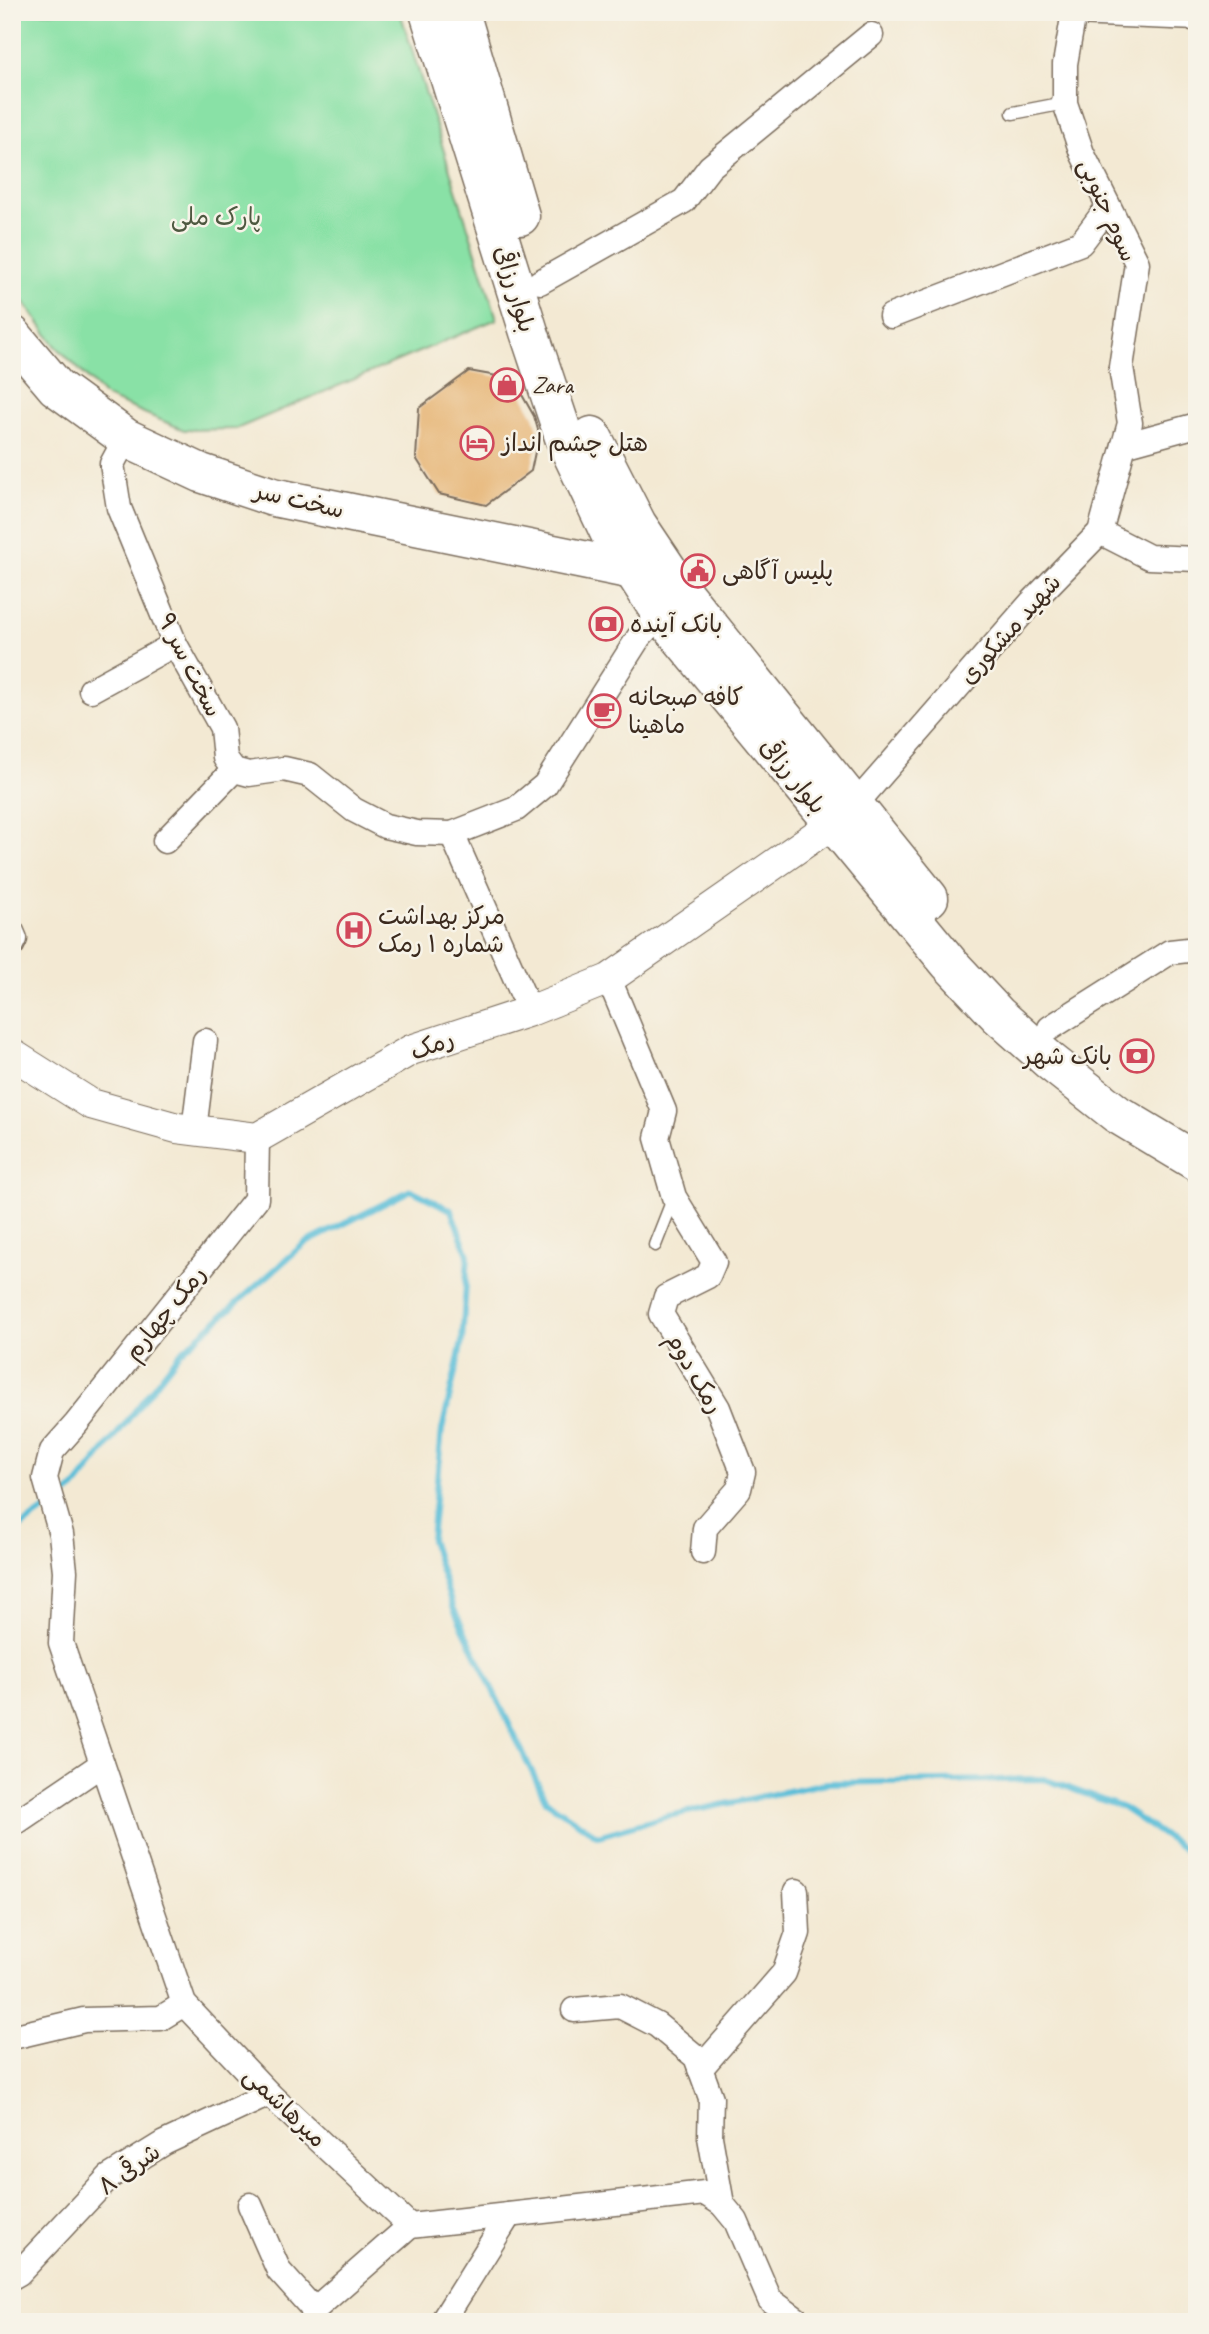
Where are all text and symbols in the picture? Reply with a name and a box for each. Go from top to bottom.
street label: سوم جنوبی [1069,154,1144,268]
park label: پارک ملی [171,202,261,232]
street label: بلوار رزاقی [488,242,542,336]
shop icon: Zara [488,366,526,404]
place label: Zara [532,370,574,400]
hotel icon: هتل چشم انداز [458,424,496,462]
place label: هتل چشم انداز [500,428,648,461]
street label: سخت سر [249,475,347,525]
public building icon: پلیس آگاهی [679,552,717,590]
place label: پلیس آگاهی [722,556,833,586]
street label: شهید مشکوری [953,568,1067,690]
bank icon: بانک آینده [587,605,625,643]
street label: سخت سر ۹ [151,608,229,722]
place label: بانک آینده [630,609,722,639]
place label: کافه صبحانه ماهینا [628,682,743,740]
cafe icon: کافه صبحانه ماهینا [585,692,623,730]
street label: بلوار رزاقی [753,732,833,820]
place label: مرکز بهداشت شماره ۱ رمک [378,901,505,959]
hospital icon: مرکز بهداشت شماره ۱ رمک [335,911,373,949]
street label: رمک [406,1023,458,1067]
bank icon: بانک شهر [1118,1037,1156,1075]
place label: بانک شهر [1021,1041,1112,1071]
street label: رمک چهارم [118,1260,215,1368]
street label: رمک دوم [656,1327,730,1421]
street label: میرهاشمی [237,2060,333,2154]
street label: شرقی ۸ [92,2136,166,2202]

